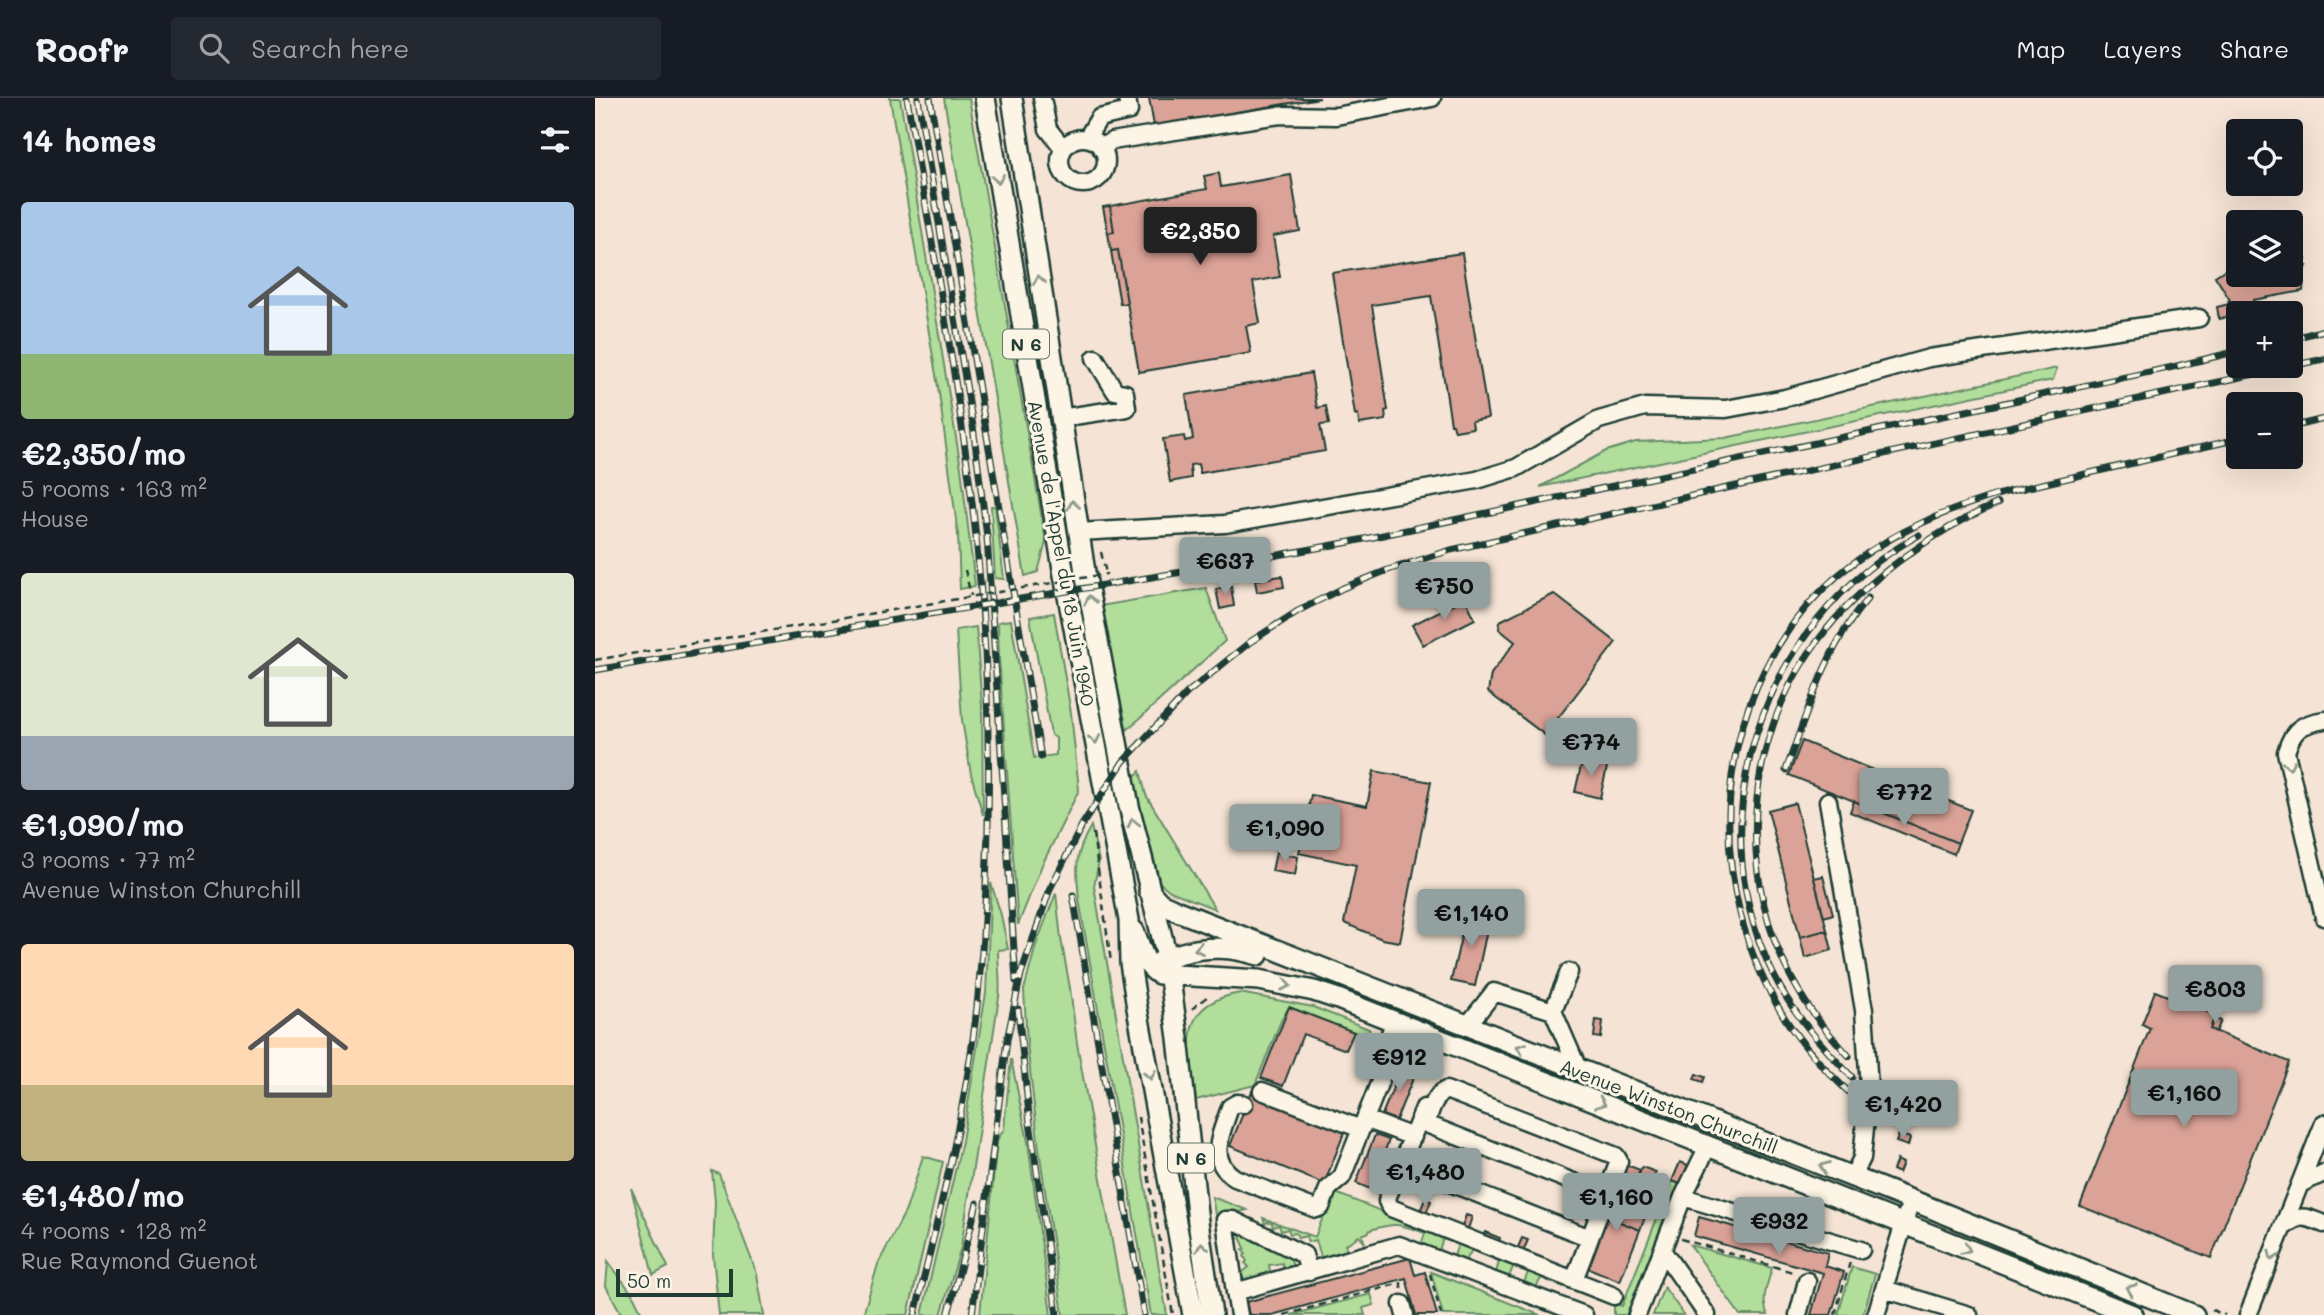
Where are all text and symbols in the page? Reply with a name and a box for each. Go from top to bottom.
search box [171,17,661,80]
text: Roofr [35,27,129,70]
icon: search [195,29,233,67]
text: Search here [251,31,409,65]
text: Map [2017,33,2065,64]
text: Layers [2103,33,2182,64]
text: Share [2220,33,2289,64]
map controls [2226,119,2303,469]
button: locate [2226,119,2303,196]
text: 14 homes [21,120,157,160]
icon: filters [536,121,574,159]
one-way arrow [990,174,1005,185]
pin: €2,350 [1143,208,1257,267]
button: layers [2226,210,2303,287]
text: €2,350 [1160,215,1240,245]
icon: home [235,248,361,374]
one-way arrow [1032,274,1047,286]
button: + [2226,301,2303,378]
road number: N 6 [1003,330,1049,358]
button: − [2226,392,2303,469]
street label: Avenue de l'Appel du 18 Juin 1940 [1023,398,1101,708]
text: €2,350/mo [21,433,186,473]
text: 5 rooms · 163 m² [21,473,207,503]
one-way arrow [1066,499,1081,510]
text: House [21,503,89,533]
pin: €637 [1184,538,1266,597]
text: €637 [1195,545,1255,575]
pin: €750 [1403,562,1485,622]
text: €750 [1414,570,1474,600]
one-way arrow [1083,594,1098,606]
icon: home [235,619,361,745]
pin: €774 [1550,718,1632,778]
text: €774 [1562,726,1620,756]
one-way arrow [1086,733,1101,745]
one-way arrow [2281,759,2296,771]
pin: €772 [1863,768,1945,828]
text: €772 [1875,776,1933,806]
text: €1,090/mo [21,804,184,844]
pin: €1,090 [1228,804,1342,864]
text: €1,090 [1245,812,1325,842]
one-way arrow [1127,817,1141,829]
text: 3 rooms · 77 m² [21,844,195,874]
text: Avenue Winston Churchill [21,874,302,904]
pin: €1,140 [1414,890,1528,949]
text: €1,140 [1433,897,1509,927]
one-way arrow [1193,941,1205,956]
pin: €803 [2174,965,2256,1025]
text: €803 [2184,973,2246,1003]
one-way arrow [1280,977,1292,992]
icon: home [235,990,361,1116]
pin: €912 [1358,1034,1440,1093]
text: €912 [1371,1041,1427,1071]
one-way arrow [1516,1042,1528,1056]
street label: Avenue Winston Churchill [1556,1053,1782,1159]
one-way arrow [1142,1069,1157,1081]
pin: €1,160 [2127,1070,2241,1129]
text: €1,160 [2147,1077,2221,1107]
pin: €1,420 [1846,1080,1960,1140]
text: €1,420 [1864,1088,1942,1118]
one-way arrow [1594,1095,1606,1109]
road number: N 6 [1168,1143,1214,1172]
pin: €1,480 [1368,1148,1482,1208]
text: €1,480 [1385,1156,1465,1186]
one-way arrow [1819,1161,1831,1175]
pin: €1,160 [1559,1174,1673,1233]
text: €1,480/mo [21,1175,184,1215]
text: €1,160 [1579,1181,1653,1211]
pin: €932 [1738,1198,1820,1257]
text: €932 [1749,1205,1809,1235]
text: 4 rooms · 128 m² [21,1215,206,1245]
one-way arrow [1960,1240,1972,1254]
one-way arrow [1194,1242,1209,1253]
text: Rue Raymond Guenot [21,1245,258,1275]
one-way arrow [2267,1249,2281,1261]
scale bar [616,1266,733,1298]
text: 50 m [627,1268,671,1293]
one-way arrow [2126,1284,2138,1298]

